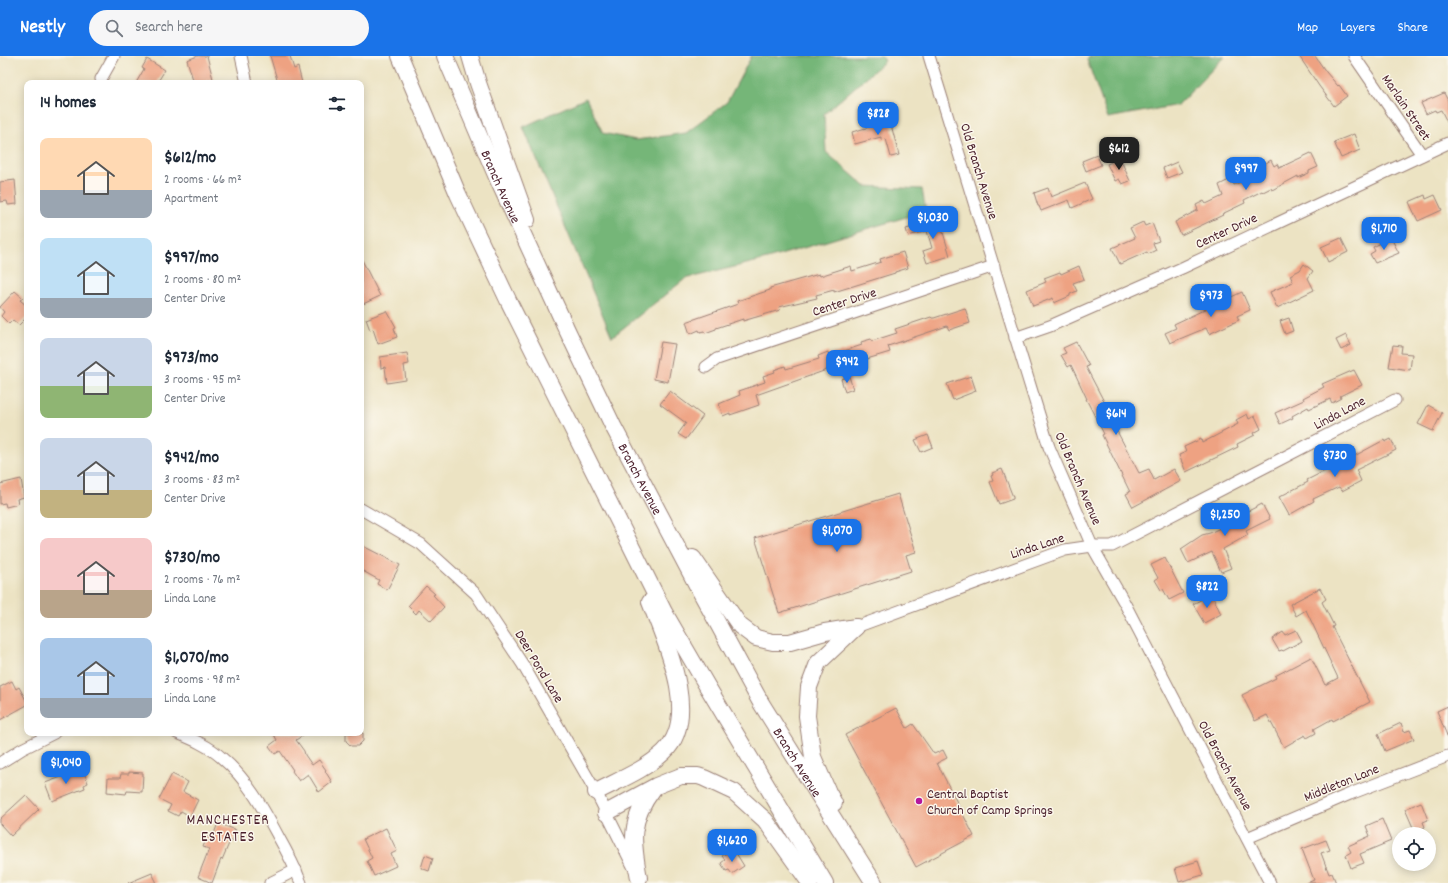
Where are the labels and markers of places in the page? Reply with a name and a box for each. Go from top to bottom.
pin: $828 [854,102,902,136]
pin: $612 [1095,137,1143,171]
pin: $997 [1222,157,1270,191]
pin: $1,030 [900,206,966,240]
pin: $1,710 [1351,217,1417,251]
pin: $973 [1187,284,1235,318]
pin: $942 [823,350,871,384]
pin: $614 [1092,402,1140,436]
pin: $730 [1311,444,1359,478]
pin: $1,250 [1192,503,1258,537]
pin: $1,070 [804,519,870,553]
pin: $822 [1183,575,1231,609]
pin: $1,040 [33,751,99,785]
place label: Central Baptist Church of Camp Springs [927,785,1053,821]
marker: Central Baptist Church of Camp Springs [914,796,924,806]
pin: $1,620 [699,829,765,863]

